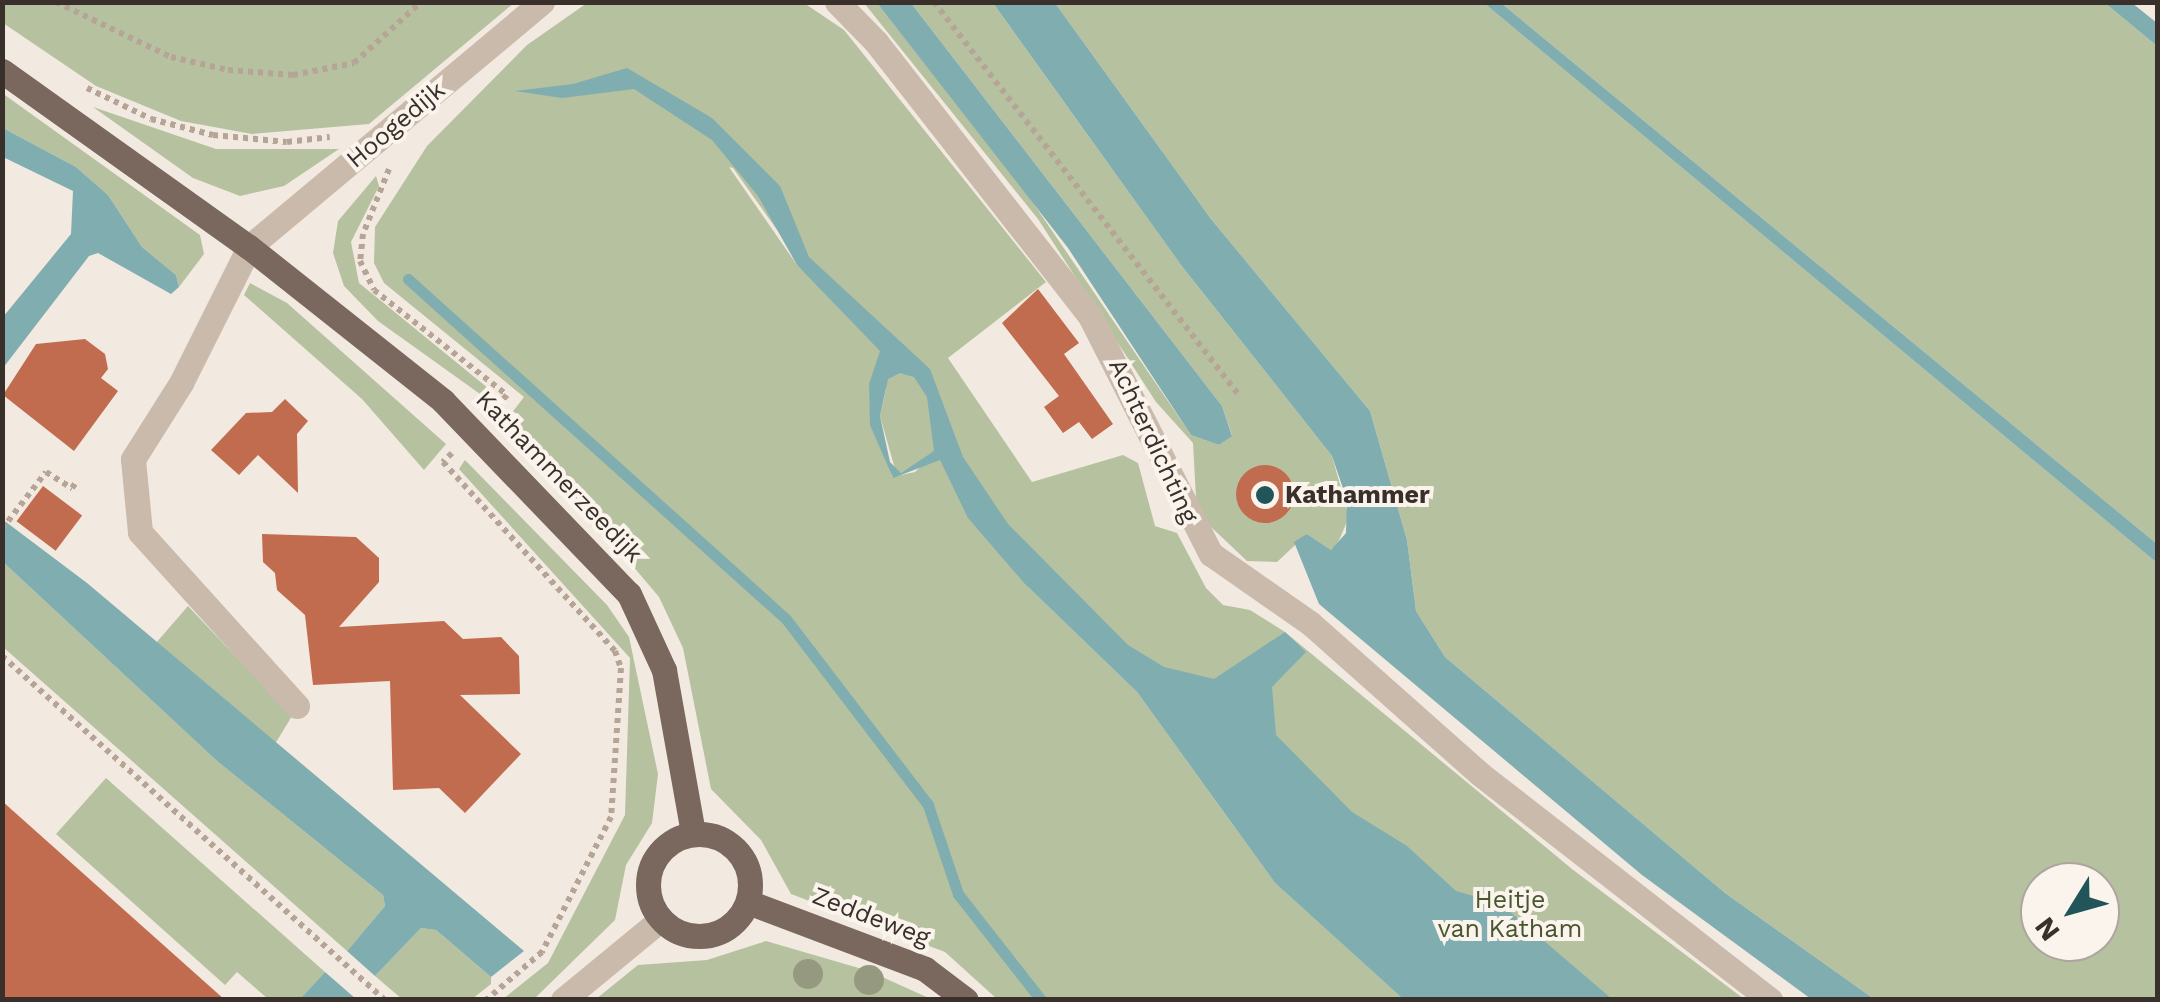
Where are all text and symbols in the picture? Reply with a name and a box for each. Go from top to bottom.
street label: Hoogedijk [341,75,451,175]
street label: Achterdichting [1102,354,1204,528]
street label: Kathammerzeedijk [469,385,649,569]
place label: Kathammer [1285,480,1430,510]
marker: Kathammer [1254,484,1276,506]
north arrow [2020,862,2120,962]
street label: Zeddeweg [808,881,934,953]
park label: Heitje van Katham [1438,886,1582,945]
text: N [2028,911,2067,947]

